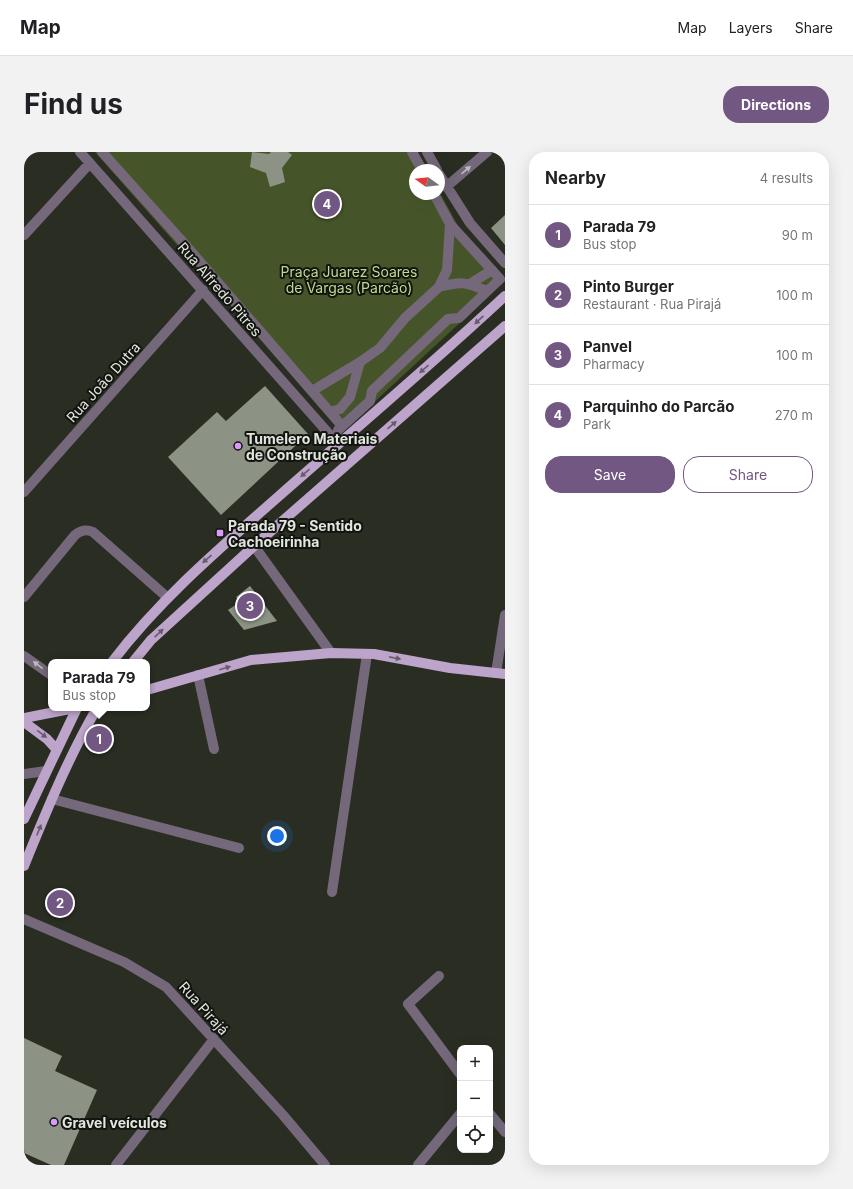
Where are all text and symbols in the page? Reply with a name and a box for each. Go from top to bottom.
text: Map [20,16,61,39]
text: Map [678,19,707,36]
text: Layers [729,19,773,36]
text: Share [795,19,833,36]
button: Directions [723,86,829,123]
text: Find us [24,87,123,121]
north arrow [409,164,445,200]
one-way arrow [461,165,472,174]
text: Nearby [545,168,606,188]
text: 4 results [760,170,813,186]
pin: 4 [314,189,340,219]
text: Parada 79 [583,217,656,236]
text: 1 [555,227,561,243]
text: 90 m [782,227,813,243]
text: Bus stop [583,236,636,252]
street label: Rua Alfredo Pitres [175,239,265,339]
park label: Praça Juarez Soares de Vargas (Parcão) [281,263,417,296]
text: Pinto Burger [583,277,674,296]
text: 2 [554,287,562,303]
text: 100 m [776,287,813,303]
text: Restaurant · Rua Pirajá [583,296,721,312]
one-way arrow [474,315,484,325]
text: Panvel [583,337,632,356]
street label: Rua João Dutra [63,338,143,426]
text: 3 [554,347,562,363]
text: 100 m [776,347,813,363]
text: Pharmacy [583,356,645,372]
one-way arrow [419,365,429,374]
text: Parquinho do Parcão [583,397,734,416]
text: 4 [554,407,562,423]
text: 270 m [775,407,813,423]
text: Park [583,416,611,432]
one-way arrow [387,421,397,430]
place label: Tumelero Materiais de Construção [246,430,378,463]
marker: Tumelero Materiais de Construção [233,441,243,451]
button: Save [545,456,675,493]
button: Share [683,456,813,493]
one-way arrow [300,469,310,478]
place label: Parada 79 - Sentido Cachoeirinha [228,517,362,550]
marker: Parada 79 - Sentido Cachoeirinha [215,528,225,538]
one-way arrow [203,554,212,563]
pin: 3 [237,591,263,621]
one-way arrow [154,628,164,638]
one-way arrow [389,655,401,661]
popup [48,659,150,711]
one-way arrow [32,661,43,669]
one-way arrow [219,664,231,670]
text: Parada 79 [63,668,135,687]
text: Bus stop [63,687,116,703]
pin: 1 [86,724,112,754]
one-way arrow [36,730,47,739]
one-way arrow [36,824,42,835]
your location [267,826,287,846]
pin: 2 [47,888,73,918]
street label: Rua Pirajá [176,978,232,1038]
map controls [457,1045,493,1153]
button: + [457,1045,493,1081]
button: − [457,1081,493,1117]
place label: Gravel veículos [62,1114,167,1131]
marker: Gravel veículos [49,1117,59,1127]
button: locate [457,1117,493,1153]

